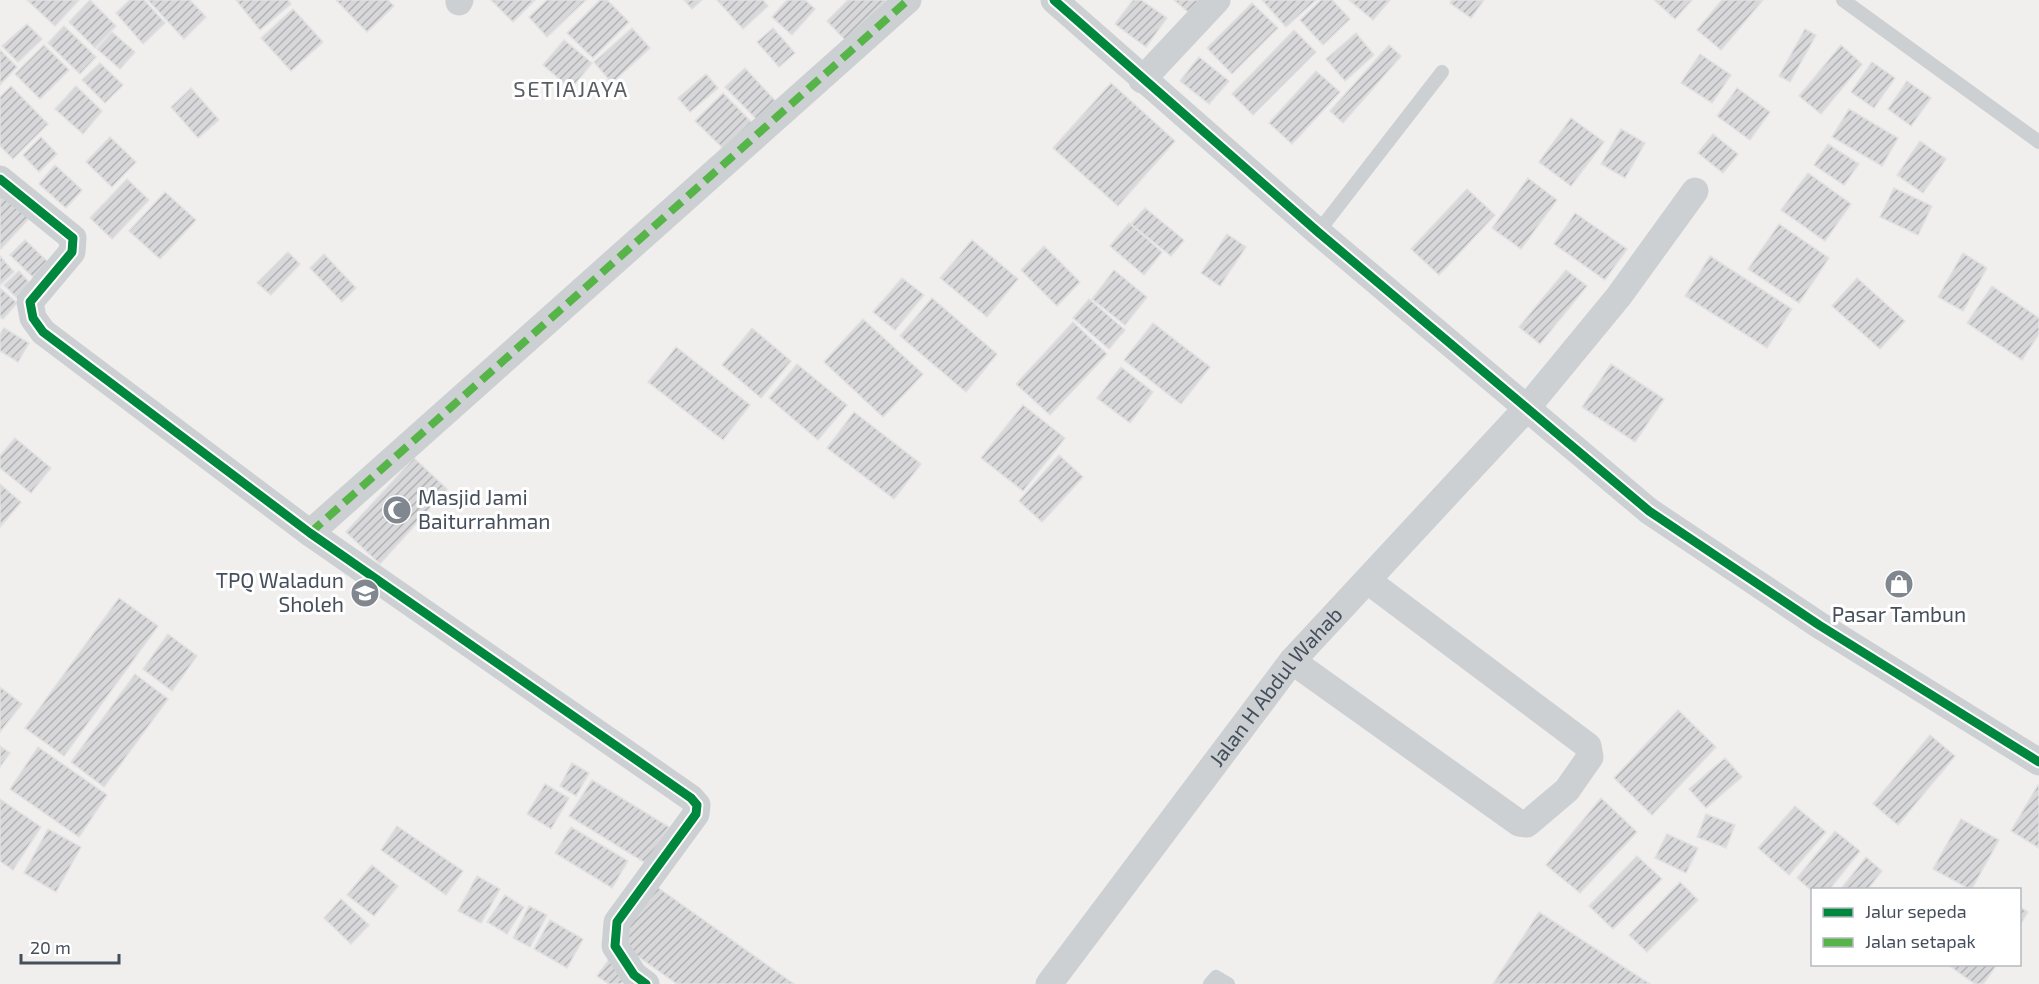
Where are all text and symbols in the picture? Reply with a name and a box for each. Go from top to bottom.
district label: SETIAJAYA [513,75,629,101]
place label: Masjid Jami Baiturrahman [418,484,550,533]
mosque icon: Masjid Jami Baiturrahman [381,494,413,526]
place label: TPQ Waladun Sholeh [216,567,344,616]
shop icon: Pasar Tambun [1883,568,1915,600]
school or university icon: TPQ Waladun Sholeh [349,577,381,609]
street label: Jalan H Abdul Wahab [1203,601,1347,771]
place label: Pasar Tambun [1832,601,1966,626]
legend [1811,888,2021,966]
text: Jalur sepeda [1865,900,1967,922]
scale bar [21,927,118,965]
text: Jalan setapak [1865,930,1976,952]
text: 20 m [30,936,71,958]

